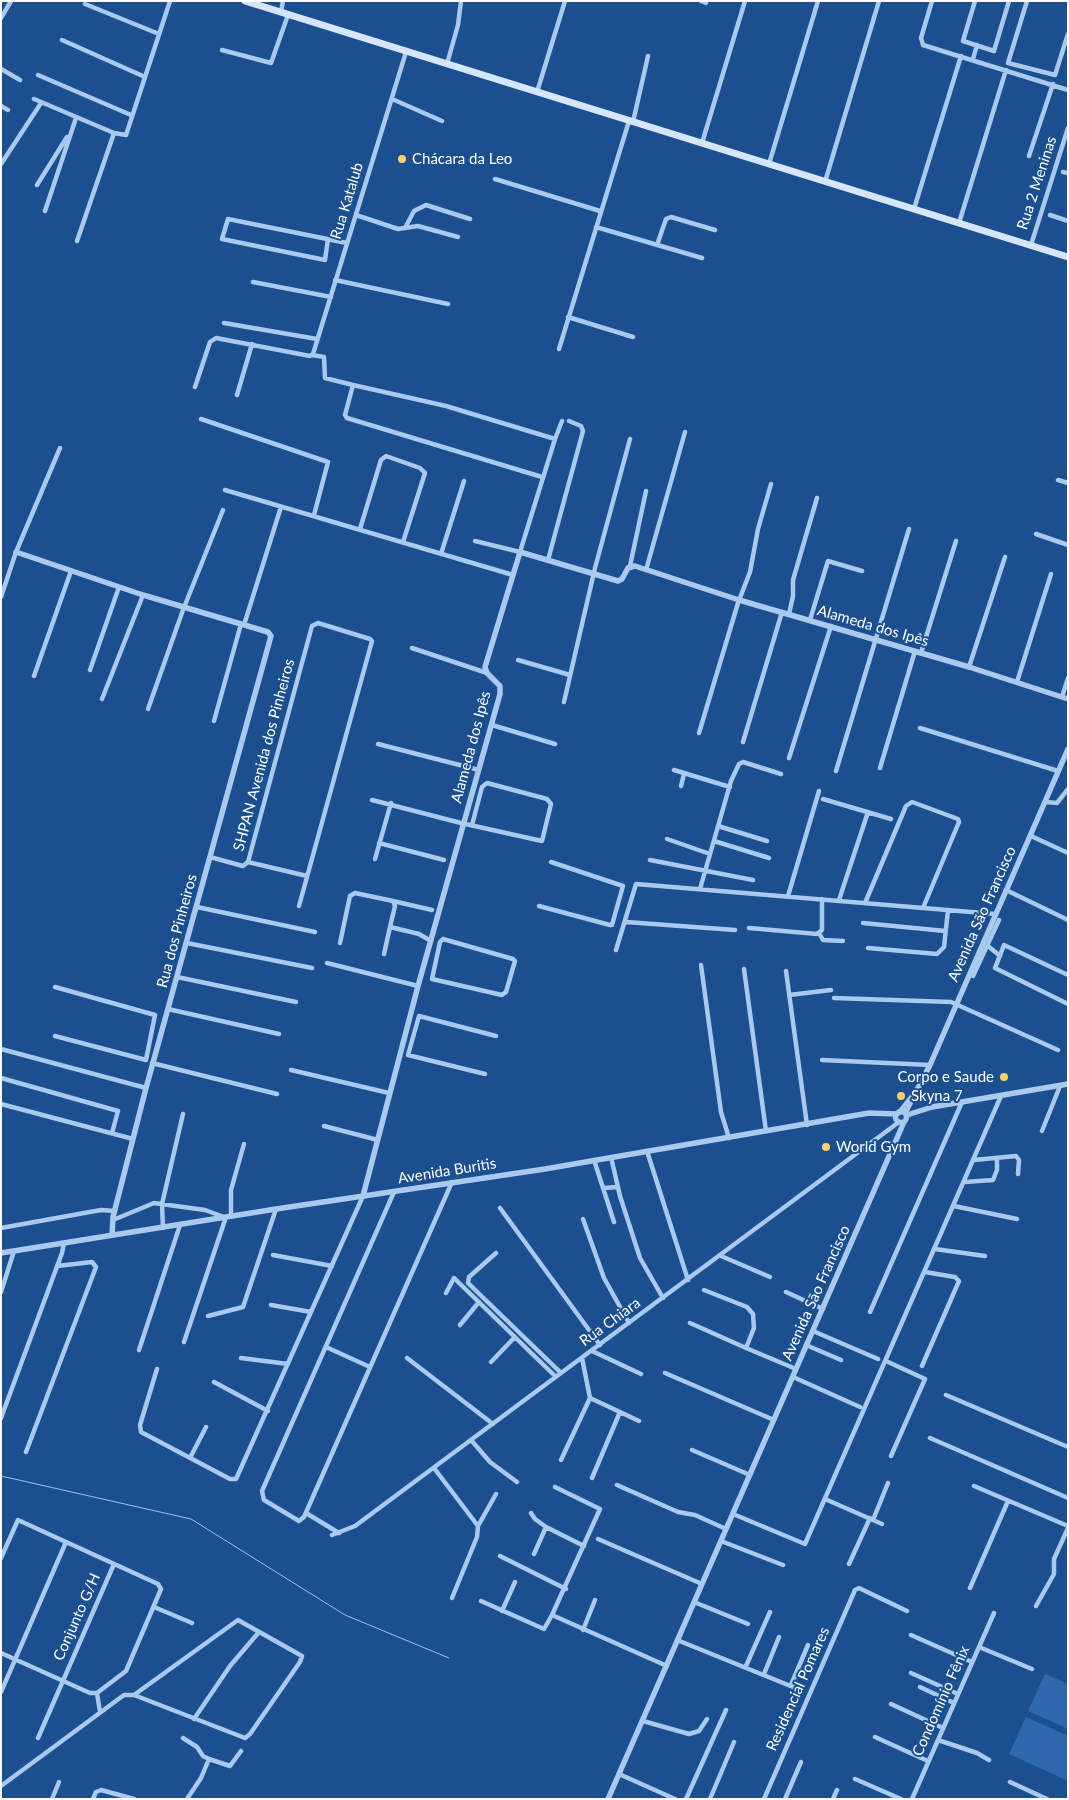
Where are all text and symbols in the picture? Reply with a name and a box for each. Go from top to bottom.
street label: Rua 2 Meninas [1013,134,1061,232]
place label: Chácara da Leo [412,150,512,168]
marker: Chácara da Leo [396,153,408,165]
street label: Rua Katalub [327,161,367,241]
street label: Alameda dos Ipês [815,601,931,651]
street label: SHPAN Avenida dos Pinheiros [230,657,298,853]
street label: Alameda dos Ipês [447,689,495,805]
street label: Avenida São Francisco [944,844,1020,984]
street label: Rua dos Pinheiros [153,872,201,990]
place label: Corpo e Saude [897,1068,994,1086]
marker: Corpo e Saude [998,1071,1010,1083]
place label: Skyna 7 [911,1087,963,1105]
marker: Skyna 7 [895,1090,907,1102]
place label: World Gym [836,1138,911,1156]
marker: World Gym [820,1141,832,1153]
street label: Avenida Buritis [397,1154,497,1188]
street label: Avenida São Francisco [778,1223,854,1363]
street label: Rua Chiara [576,1294,644,1350]
street label: Conjunto G/H [50,1570,104,1664]
street label: Residencial Pomares [763,1624,833,1754]
street label: Condomínio Fênix [909,1643,973,1759]

